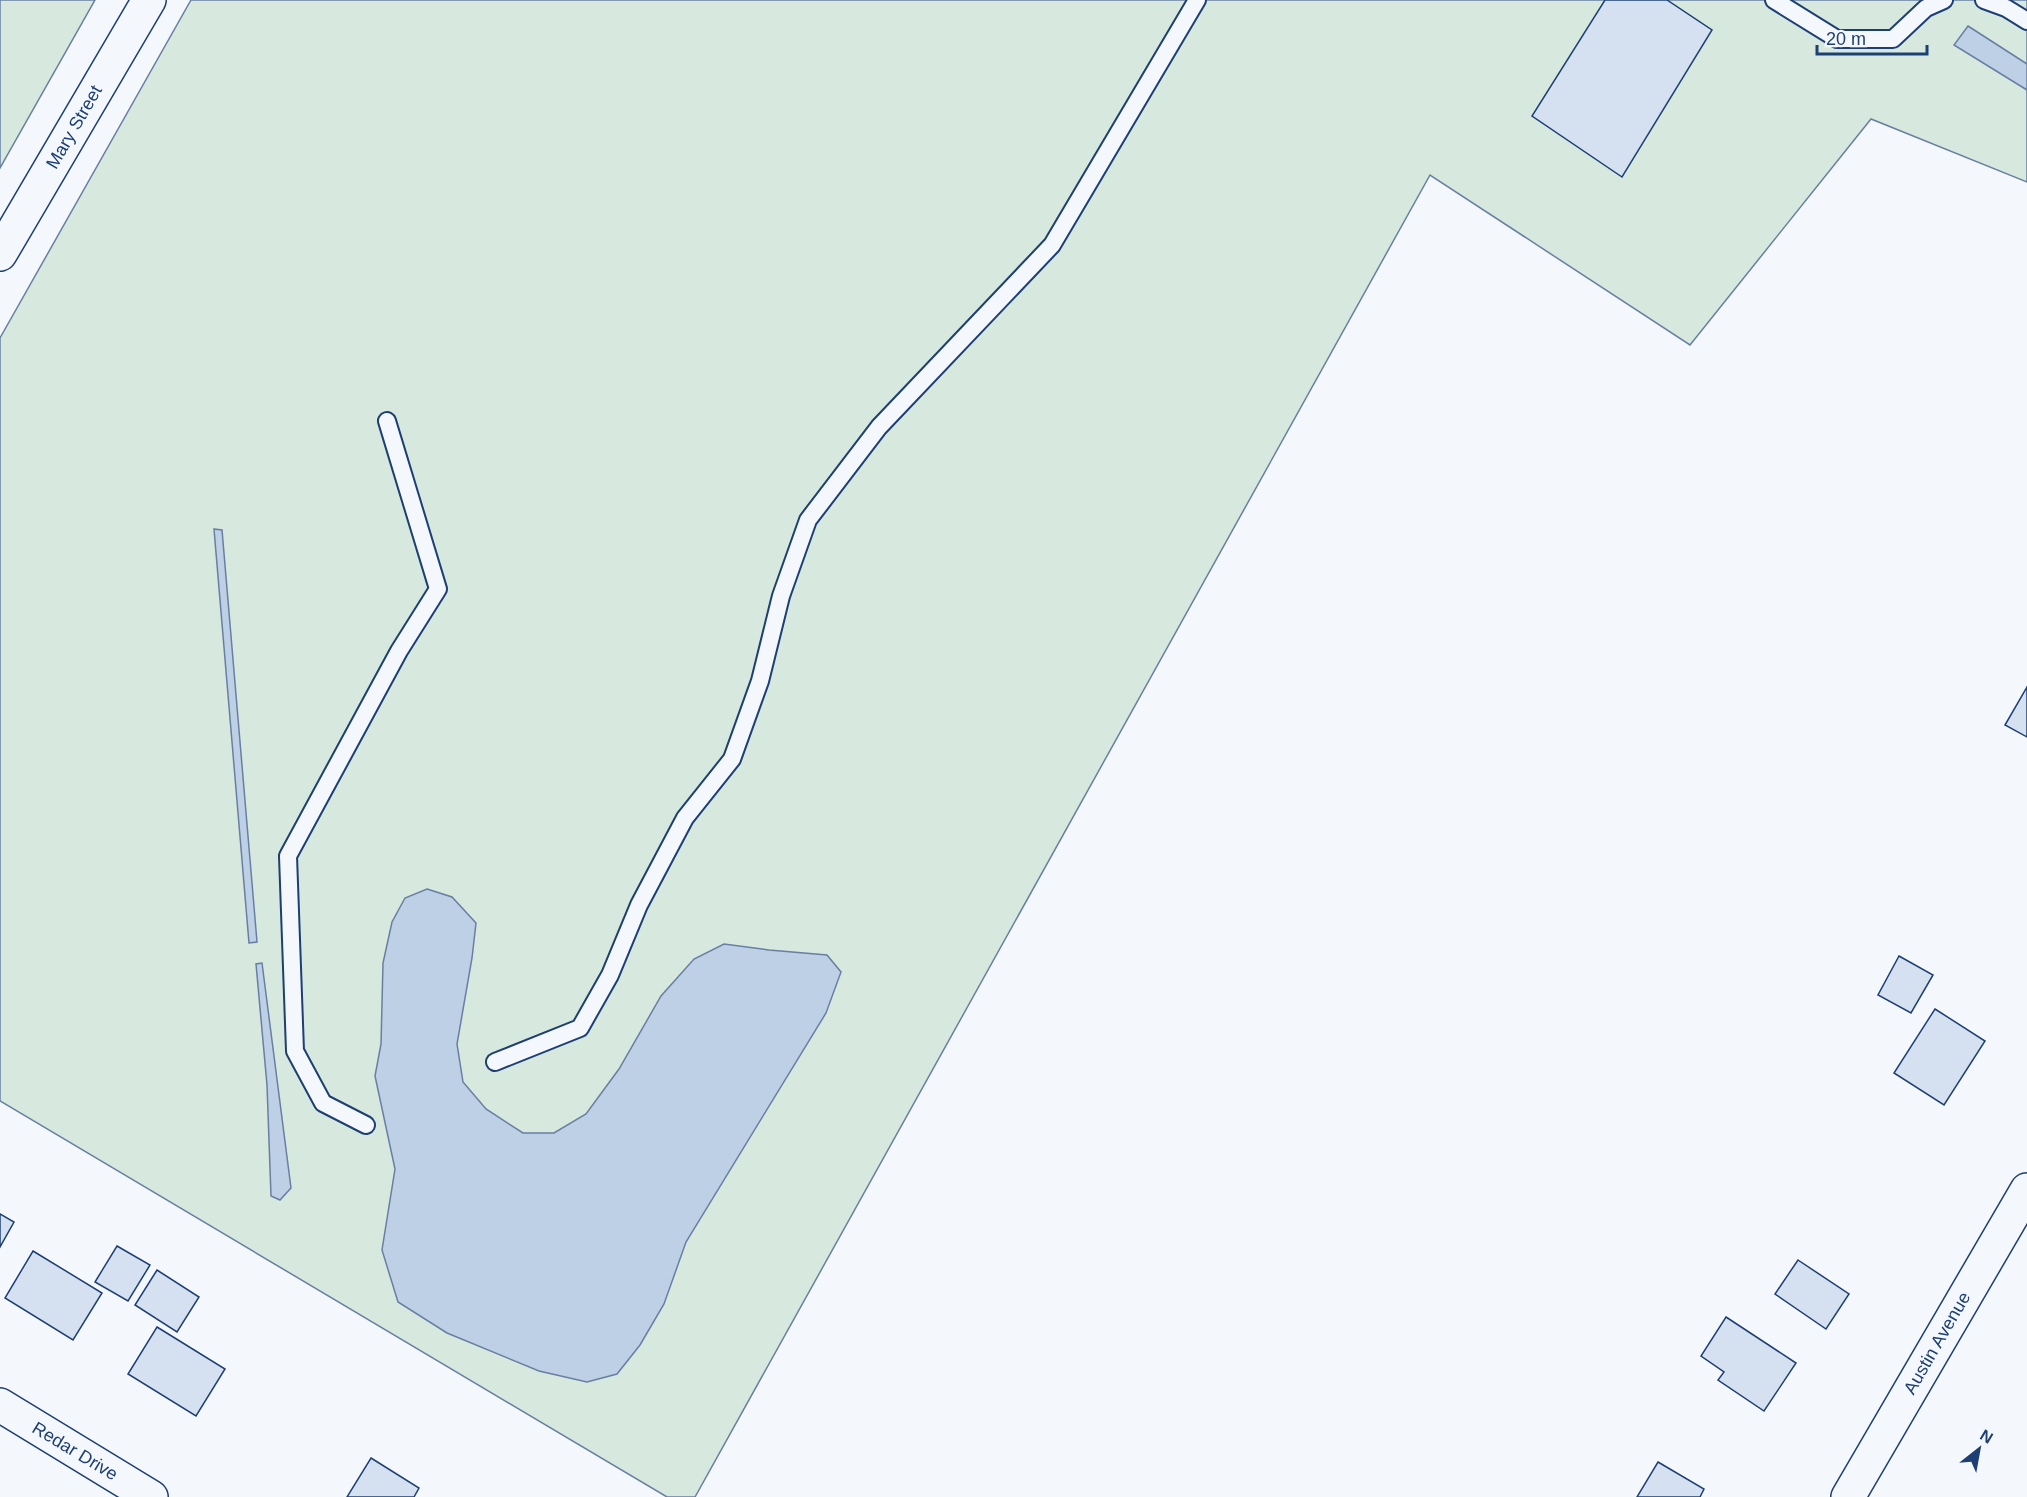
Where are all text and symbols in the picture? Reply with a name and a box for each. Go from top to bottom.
scale bar [1817,18,1926,56]
text: 20 m [1826,29,1866,49]
street label: Mary Street [42,82,106,172]
street label: Austin Avenue [1900,1288,1974,1398]
street label: Redar Drive [29,1418,121,1484]
north arrow [1949,1419,2009,1479]
text: N [1977,1426,1996,1447]

